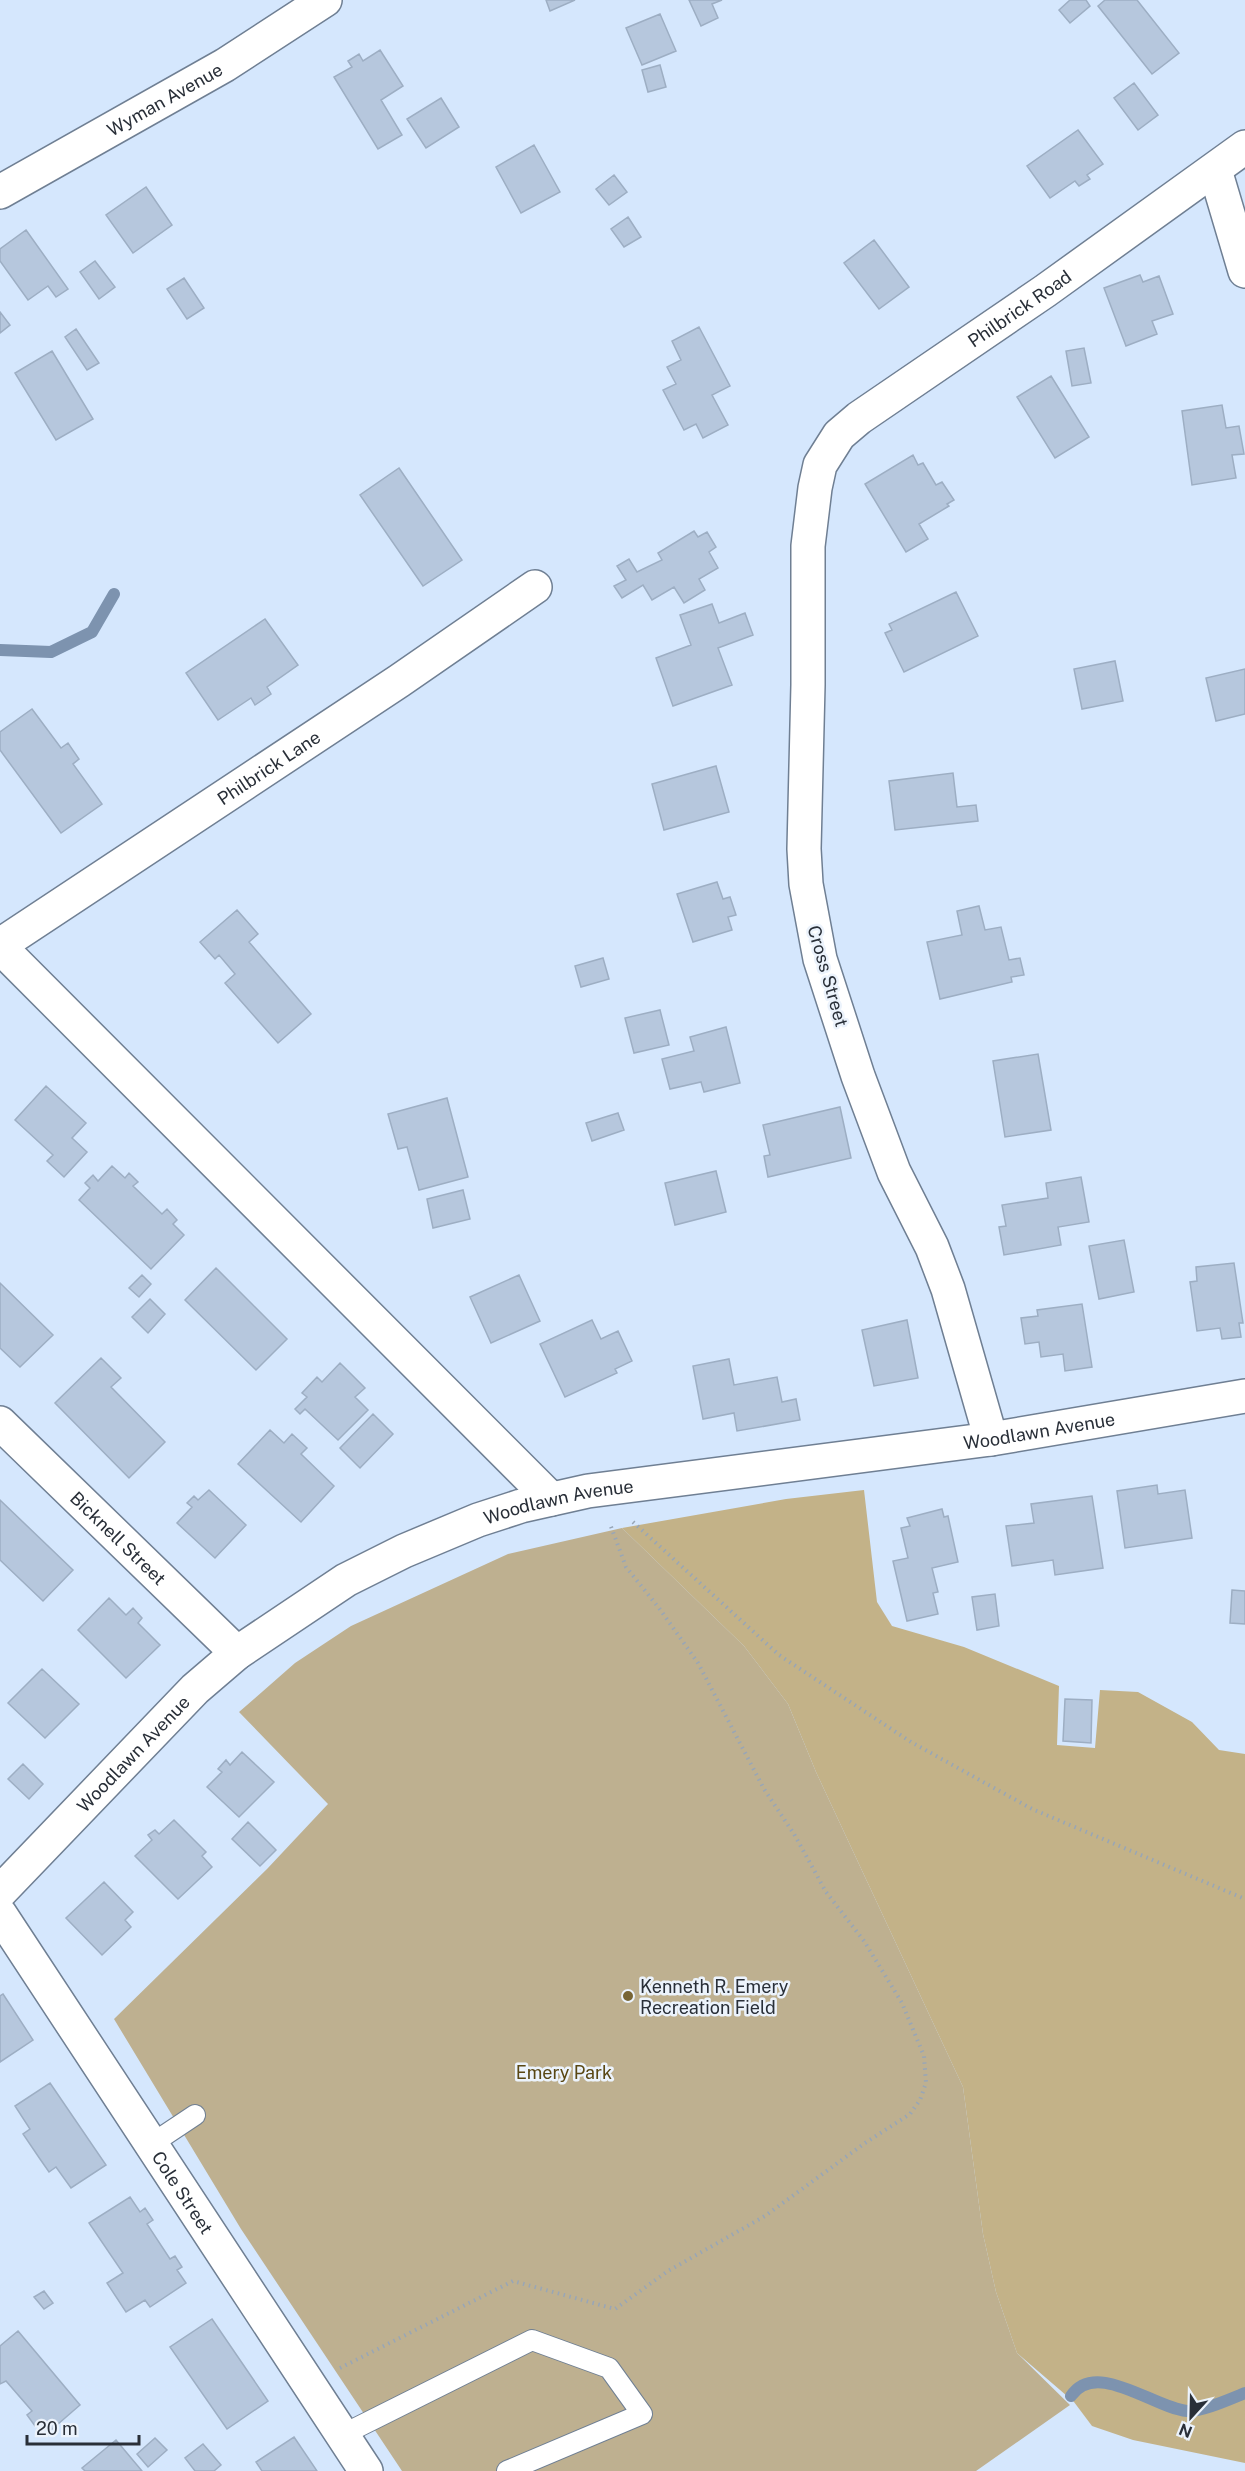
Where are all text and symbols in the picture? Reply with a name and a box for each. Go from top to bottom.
street label: Wyman Avenue [103,58,226,140]
street label: Philbrick Road [964,265,1075,351]
street label: Philbrick Lane [213,726,324,809]
street label: Cross Street [804,923,852,1029]
street label: Woodlawn Avenue [962,1408,1116,1453]
street label: Woodlawn Avenue [481,1475,635,1528]
street label: Bicknell Street [66,1487,170,1589]
street label: Woodlawn Avenue [72,1691,194,1816]
place label: Kenneth R. Emery Recreation Field [640,1976,789,2018]
marker: Kenneth R. Emery Recreation Field [621,1989,635,2003]
park label: Emery Park [516,2062,612,2083]
street label: Cole Street [148,2147,218,2238]
north arrow [1161,2387,1221,2447]
scale bar [27,2408,140,2446]
text: 20 m [36,2418,78,2439]
text: N [1176,2419,1195,2442]

